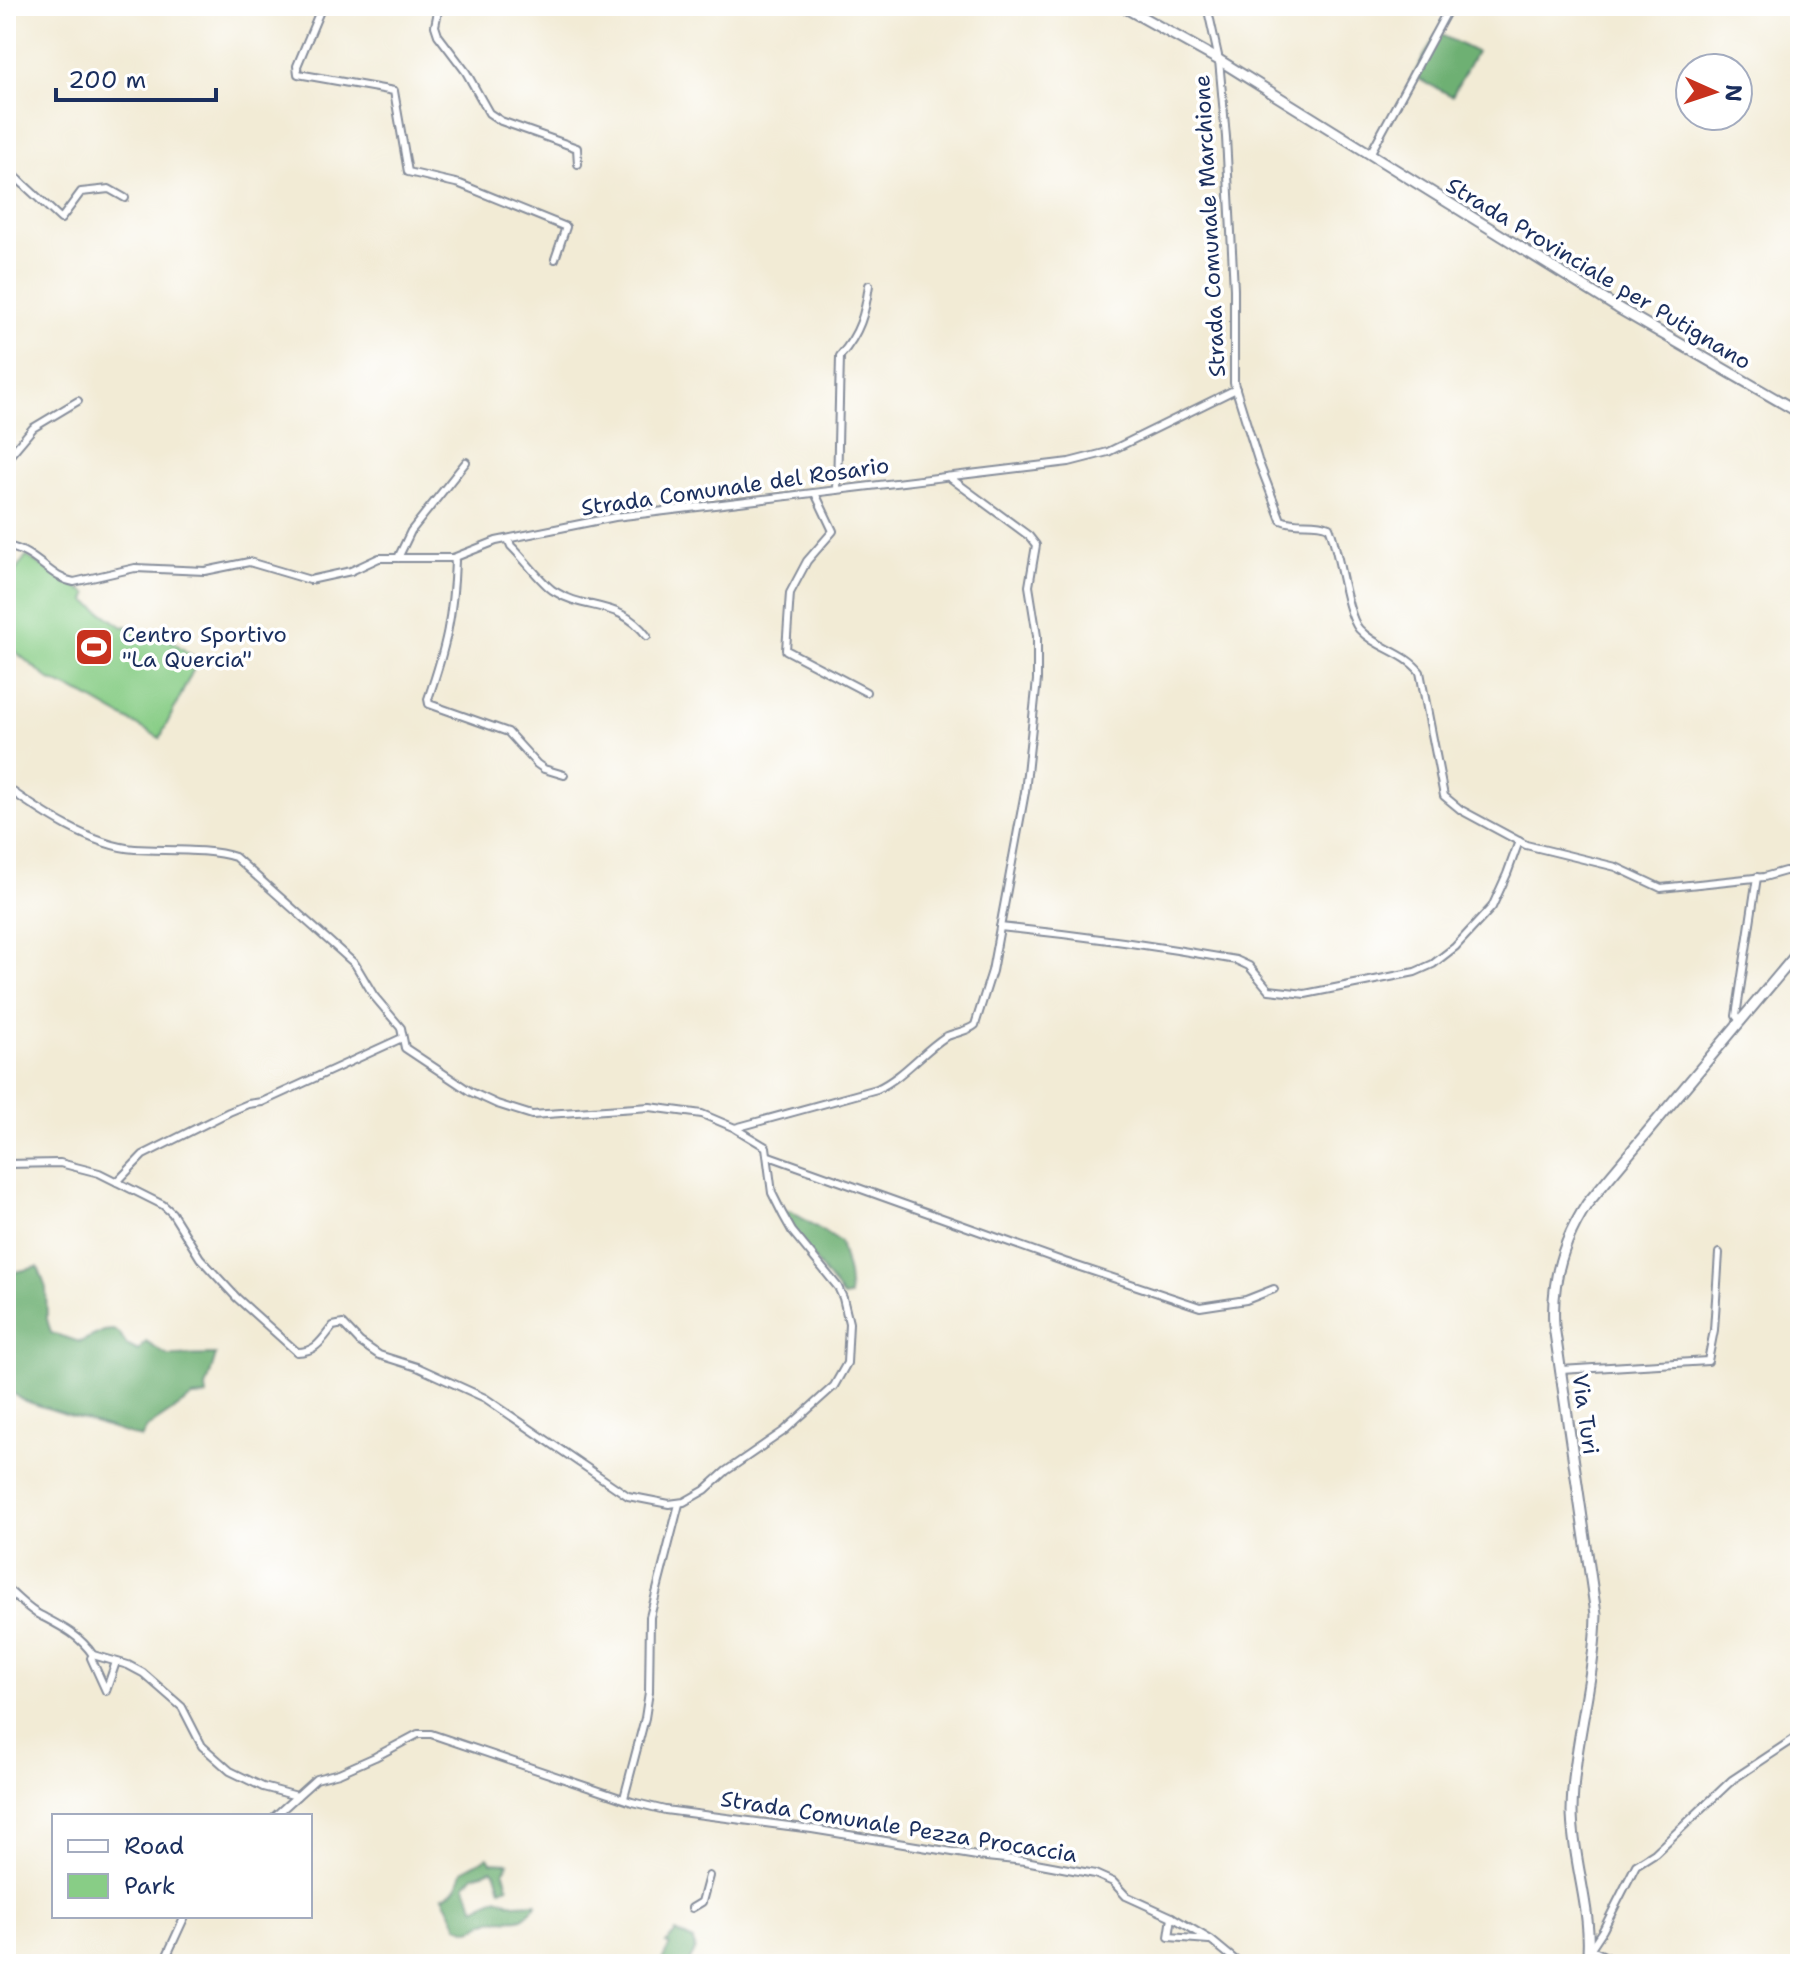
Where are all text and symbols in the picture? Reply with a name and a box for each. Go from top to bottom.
scale bar [56,52,216,102]
north arrow [1674,52,1754,132]
text: 200 m [68,64,146,96]
street label: Strada Comunale Marchione [1187,74,1232,378]
text: N [1719,84,1748,102]
street label: Strada Provinciale per Putignano [1441,171,1757,376]
street label: Strada Comunale del Rosario [579,451,891,522]
place label: Centro Sportivo "La Quercia" [122,620,287,674]
sports icon: Centro Sportivo "La Quercia" [73,626,115,668]
street label: Via Turi [1565,1372,1606,1456]
street label: Strada Comunale Pezza Procaccia [719,1784,1079,1869]
legend [52,1814,312,1918]
text: Road [124,1830,184,1862]
text: Park [124,1870,176,1902]

